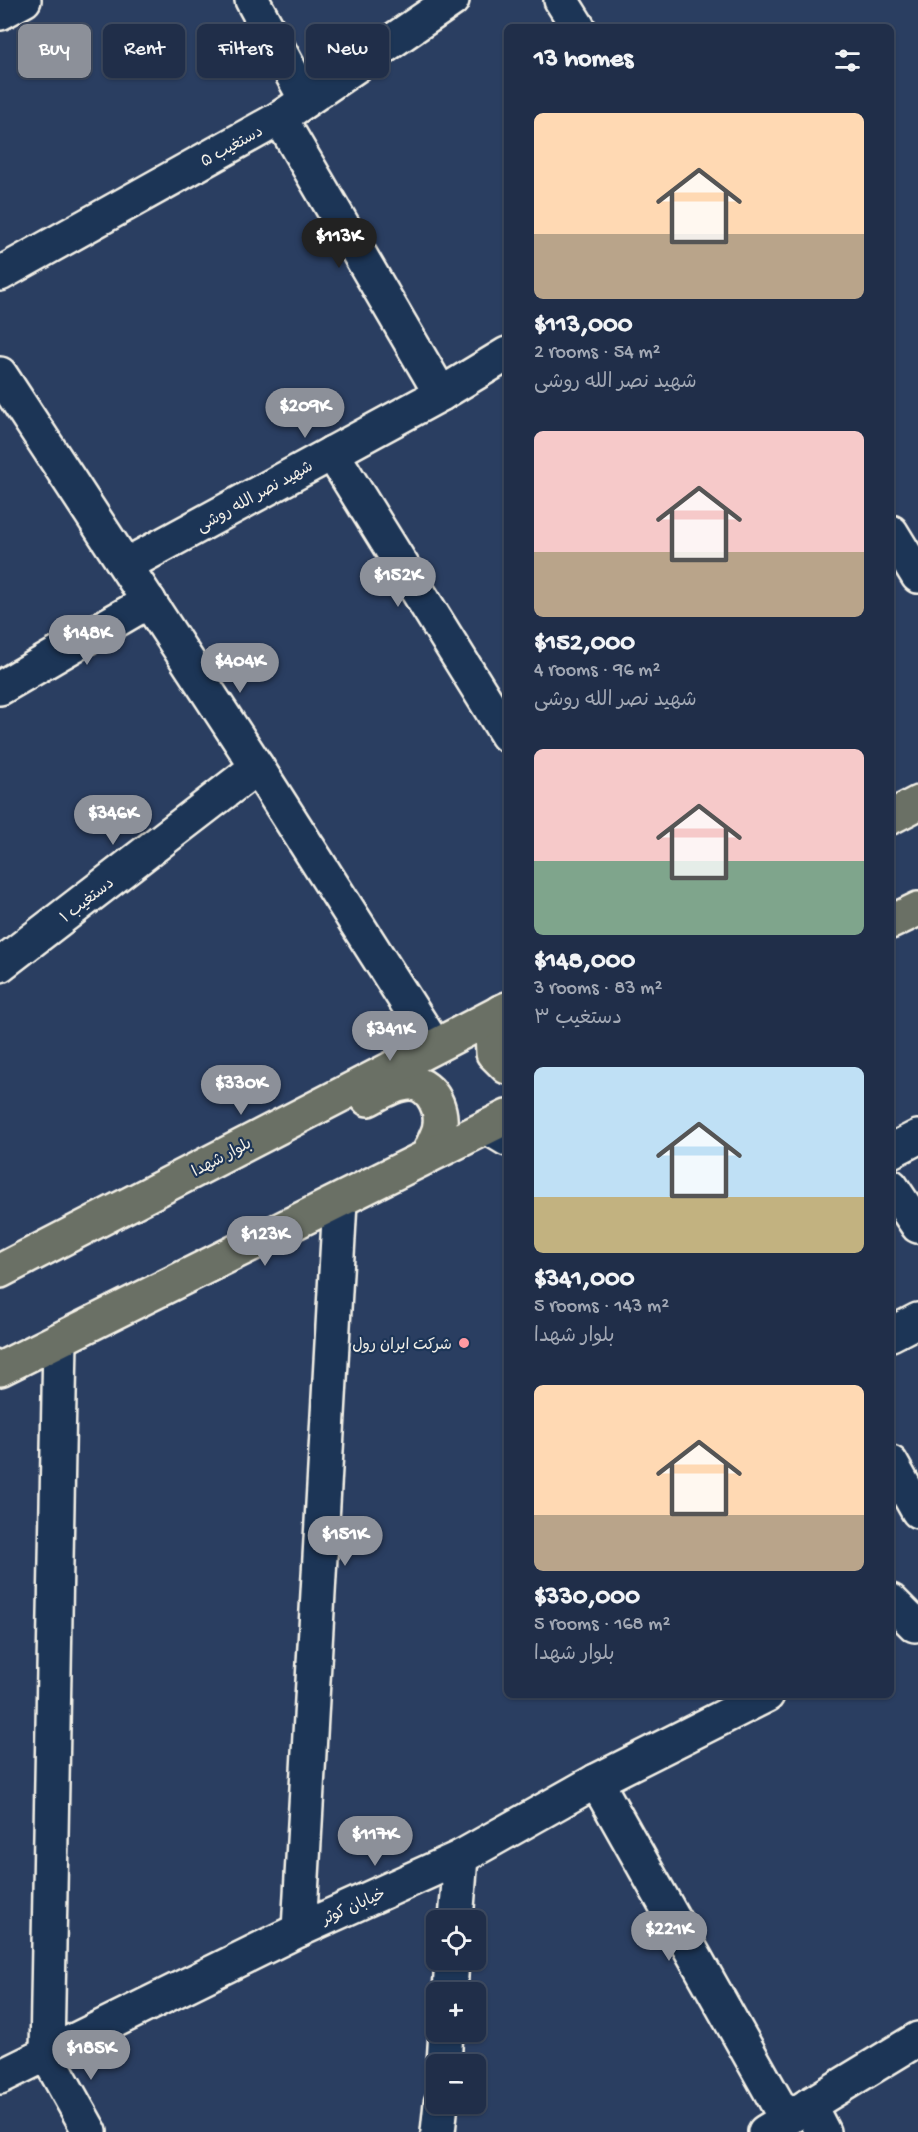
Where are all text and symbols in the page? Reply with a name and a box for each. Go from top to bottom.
chip: Buy [18,24,91,78]
chip: Rent [103,24,185,78]
chip: Filters [197,24,294,78]
chip: New [306,24,389,78]
icon: filters [831,44,864,77]
text: 13 homes [534,45,633,76]
street label: دستغیب ۵ [198,123,267,173]
icon: home [645,152,753,260]
pin: $113K [297,218,381,269]
text: $113K [316,226,362,249]
text: $113,000 [534,311,633,342]
text: 2 rooms · 54 m² [534,342,661,365]
text: شهید نصر الله روشی [534,372,697,395]
pin: $209K [263,388,347,439]
text: $209K [279,396,331,419]
street label: شهید نصر الله روشی [194,458,317,538]
icon: home [645,470,753,578]
pin: $152K [356,557,440,608]
text: $152K [374,565,422,588]
pin: $148K [45,615,129,666]
text: $148K [63,623,111,646]
text: $152,000 [534,629,635,660]
pin: $404K [198,643,282,694]
text: $404K [215,651,265,674]
text: 4 rooms · 96 m² [534,660,660,683]
text: شهید نصر الله روشی [534,690,697,713]
icon: home [645,788,753,896]
pin: $346K [71,795,155,846]
text: $346K [88,803,138,826]
street label: دستغیب ۱ [57,875,119,929]
text: $148,000 [534,947,635,978]
text: 3 rooms · 83 m² [534,978,662,1001]
text: دستغیب ۳ [534,1008,622,1031]
pin: $341K [348,1011,432,1062]
text: $341K [366,1019,414,1042]
pin: $330K [199,1065,283,1116]
text: $330K [215,1073,267,1096]
icon: home [645,1106,753,1214]
street label: بلوار شهدا [190,1136,256,1183]
pin: $123K [223,1216,307,1267]
text: $123K [241,1224,289,1247]
text: $341,000 [534,1265,634,1296]
text: 5 rooms · 143 m² [534,1296,669,1319]
text: بلوار شهدا [534,1326,615,1349]
marker: شرکت ایران رول [457,1336,471,1350]
place label: شرکت ایران رول [352,1337,452,1356]
icon: home [645,1424,753,1532]
pin: $151K [303,1516,387,1567]
text: $151K [322,1524,368,1547]
text: $330,000 [534,1583,640,1614]
text: 5 rooms · 168 m² [534,1614,670,1637]
text: بلوار شهدا [534,1644,615,1667]
pin: $117K [333,1816,417,1867]
text: $117K [352,1824,398,1847]
street label: خیابان کوثر [318,1886,389,1931]
map controls [426,1910,486,2114]
button: locate [426,1910,486,1970]
pin: $221K [627,1911,711,1962]
text: $221K [645,1919,693,1942]
button: + [426,1982,486,2042]
pin: $185K [49,2030,133,2081]
text: $185K [66,2038,116,2061]
button: − [426,2054,486,2114]

